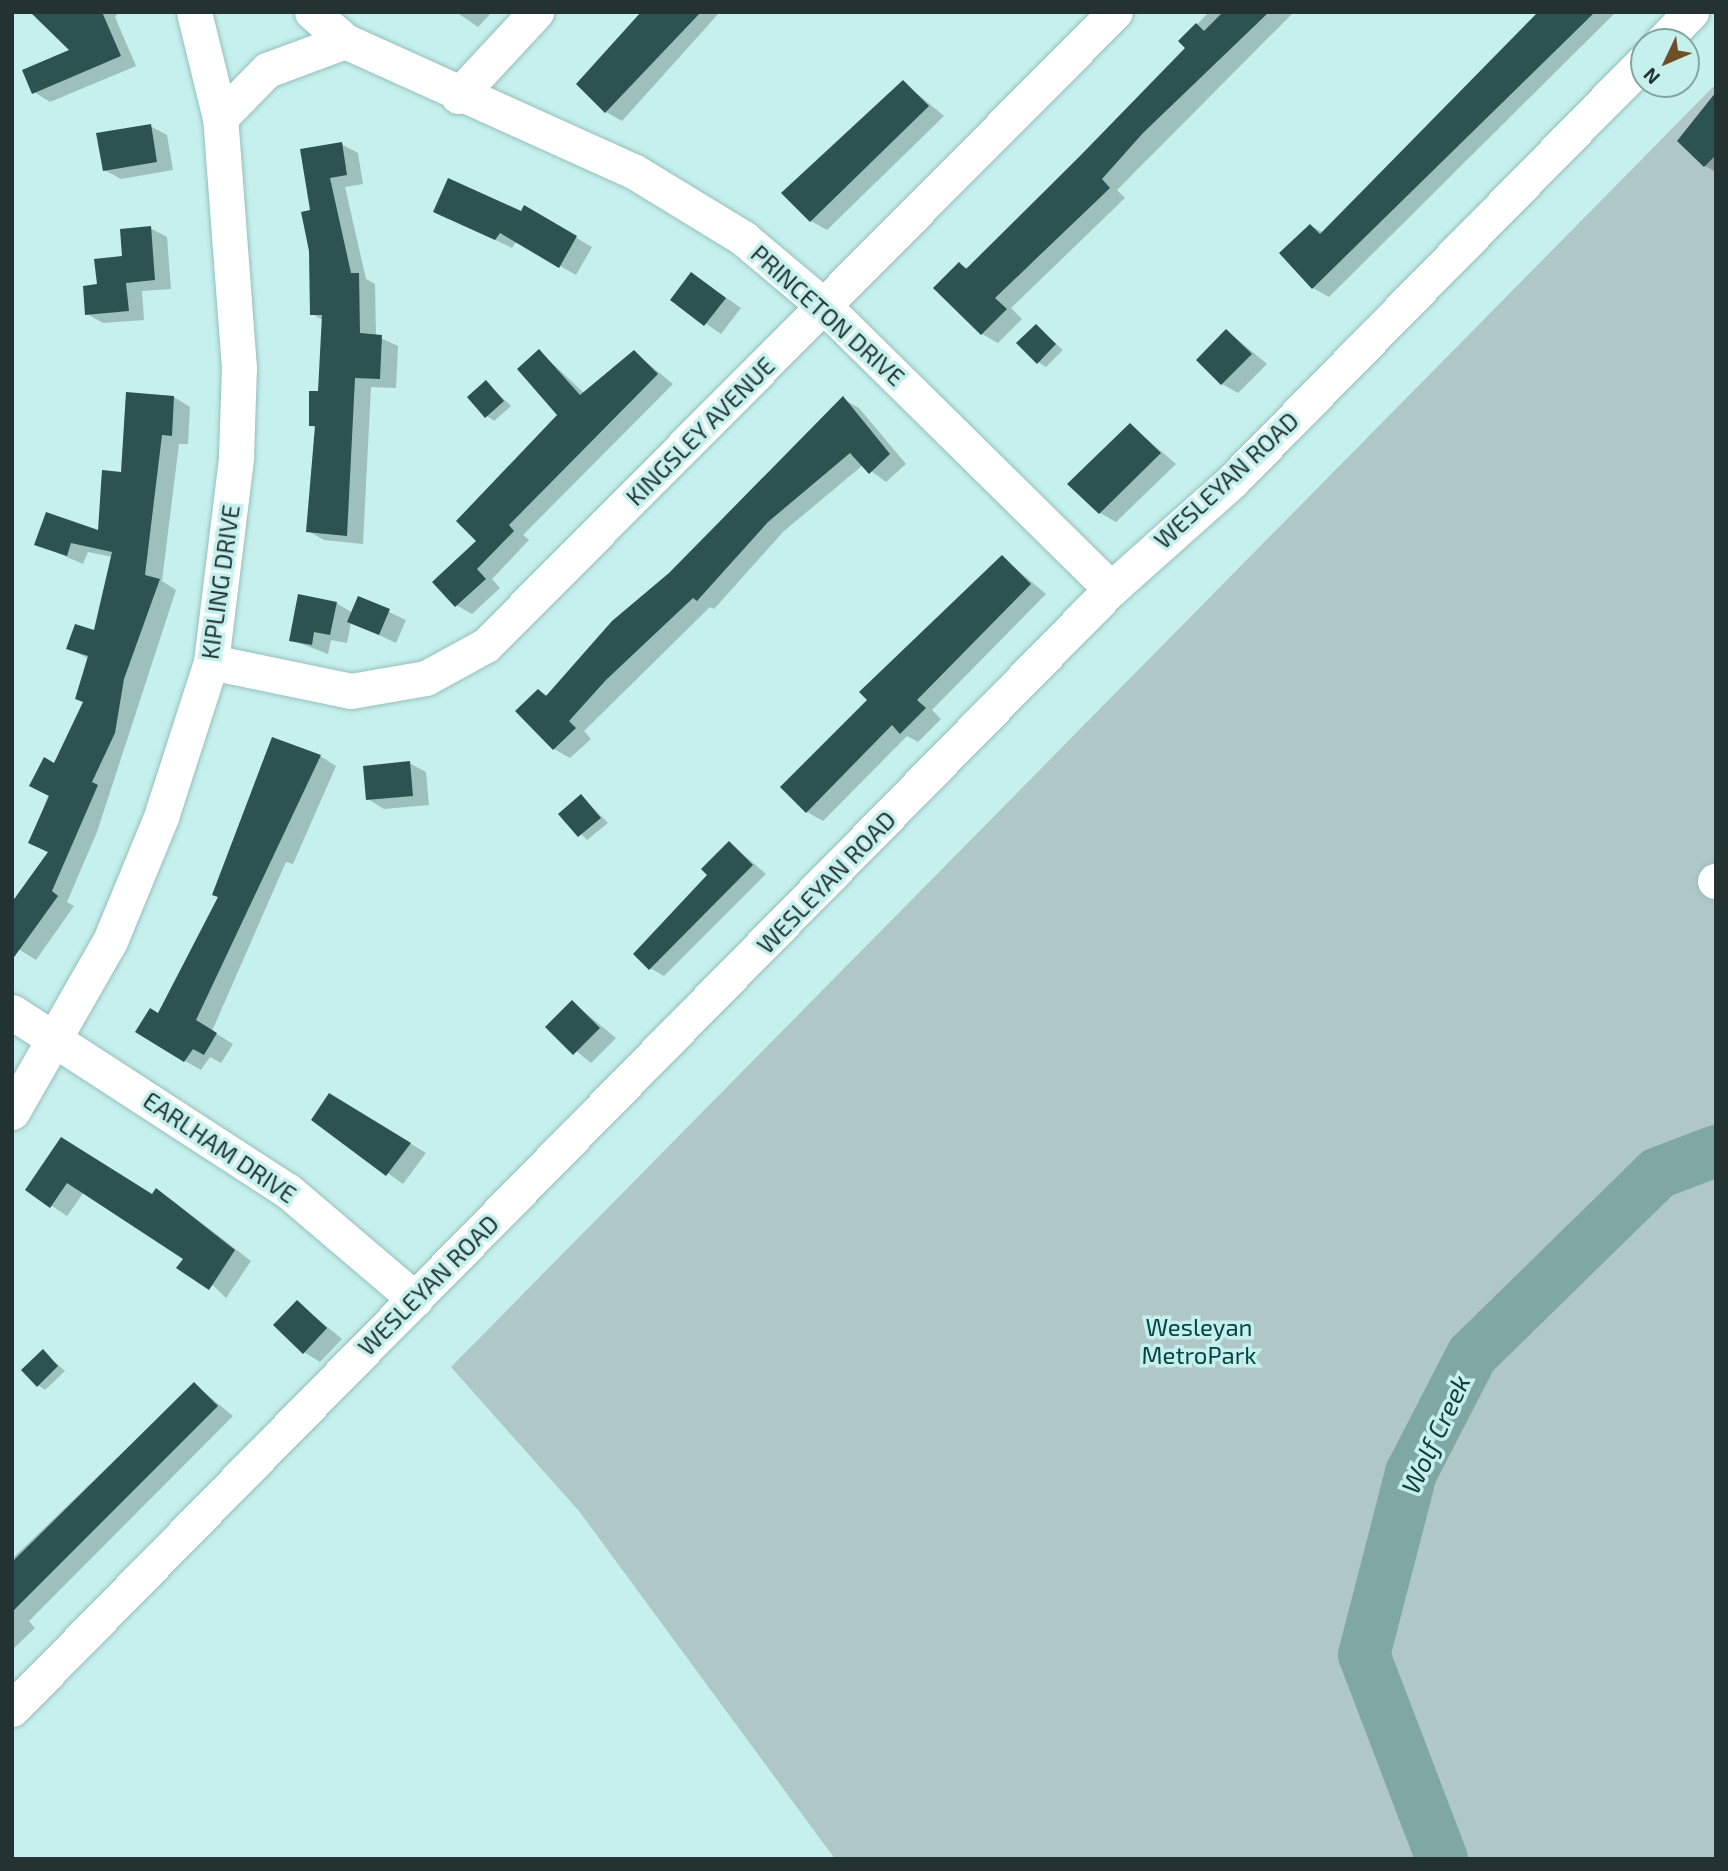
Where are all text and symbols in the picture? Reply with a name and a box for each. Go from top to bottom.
north arrow [1630,28,1700,98]
text: N [1638,64,1664,89]
street label: PRINCETON DRIVE [745,239,911,391]
street label: KINGSLEY AVENUE [619,350,781,512]
street label: WESLEYAN ROAD [1148,406,1304,554]
street label: KIPLING DRIVE [195,503,245,661]
street label: WESLEYAN ROAD [751,805,901,959]
street label: EARLHAM DRIVE [138,1085,302,1209]
street label: WESLEYAN ROAD [352,1209,504,1361]
park label: Wesleyan MetroPark [1141,1313,1257,1369]
water label: Wolf Creek [1394,1369,1476,1499]

